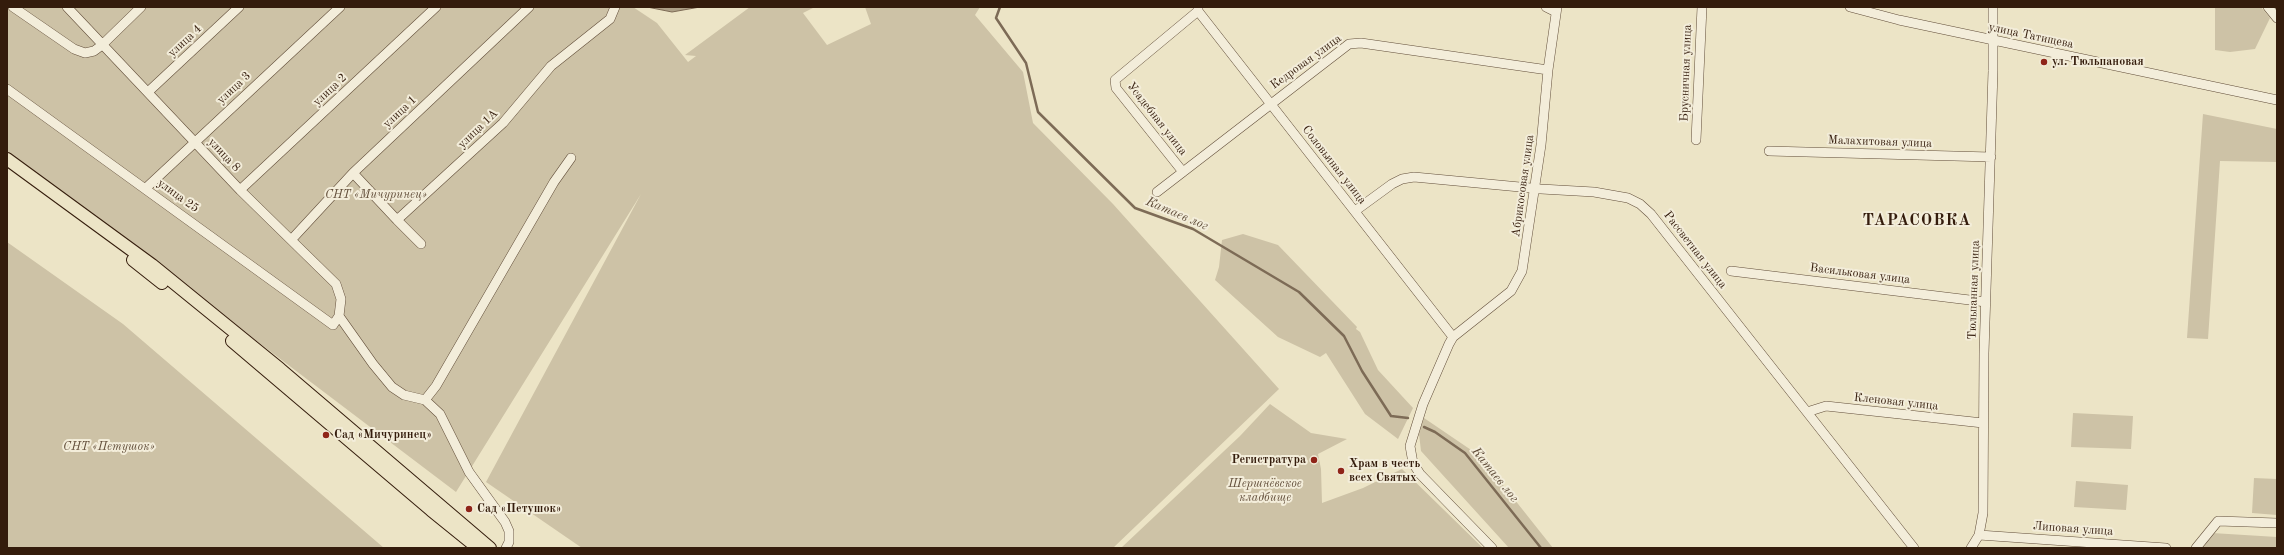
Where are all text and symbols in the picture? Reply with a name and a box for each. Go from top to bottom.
street label: улица Татищева [1987,20,2075,52]
street label: улица 4 [165,22,205,60]
street label: Брусничная улица [1677,24,1695,122]
street label: Кедровая улица [1268,31,1344,93]
place label: ул. Тюльпановая [2052,55,2144,69]
marker: ул. Тюльпановая [2039,57,2049,67]
street label: улица 3 [214,69,254,107]
street label: улица 2 [310,71,350,109]
street label: Усадебная улица [1124,79,1190,159]
street label: улица 1 [380,93,420,131]
street label: улица 1А [455,106,501,152]
street label: Соловьиная улица [1299,123,1369,207]
street label: Малахитовая улица [1828,133,1932,151]
street label: Абрикосовая улица [1509,134,1537,238]
street label: улица 8 [205,135,243,175]
street label: улица 25 [154,176,202,216]
park label: СНТ «Мичуринец» [325,188,427,202]
water label: Катаев лог [1143,194,1211,234]
street label: Рассветная улица [1660,208,1730,292]
district label: ТАРАСОВКА [1863,211,1971,231]
street label: Тюльпанная улица [1965,240,1983,340]
street label: Васильковая улица [1809,261,1911,287]
street label: Кленовая улица [1853,390,1939,414]
place label: Сад «Мичуринец» [334,428,432,442]
marker: Сад «Мичуринец» [321,430,331,440]
park label: СНТ «Петушок» [63,440,155,454]
water label: Катаев лог [1468,444,1522,506]
place label: Регистратура [1232,453,1306,467]
marker: Регистратура [1309,455,1319,465]
place label: Храм в честь всех Святых [1349,457,1420,485]
marker: Храм в честь всех Святых [1336,466,1346,476]
park label: Шершнёвское кладбище [1228,477,1302,505]
place label: Сад «Петушок» [477,502,562,516]
marker: Сад «Петушок» [464,504,474,514]
street label: Липовая улица [2032,519,2114,539]

